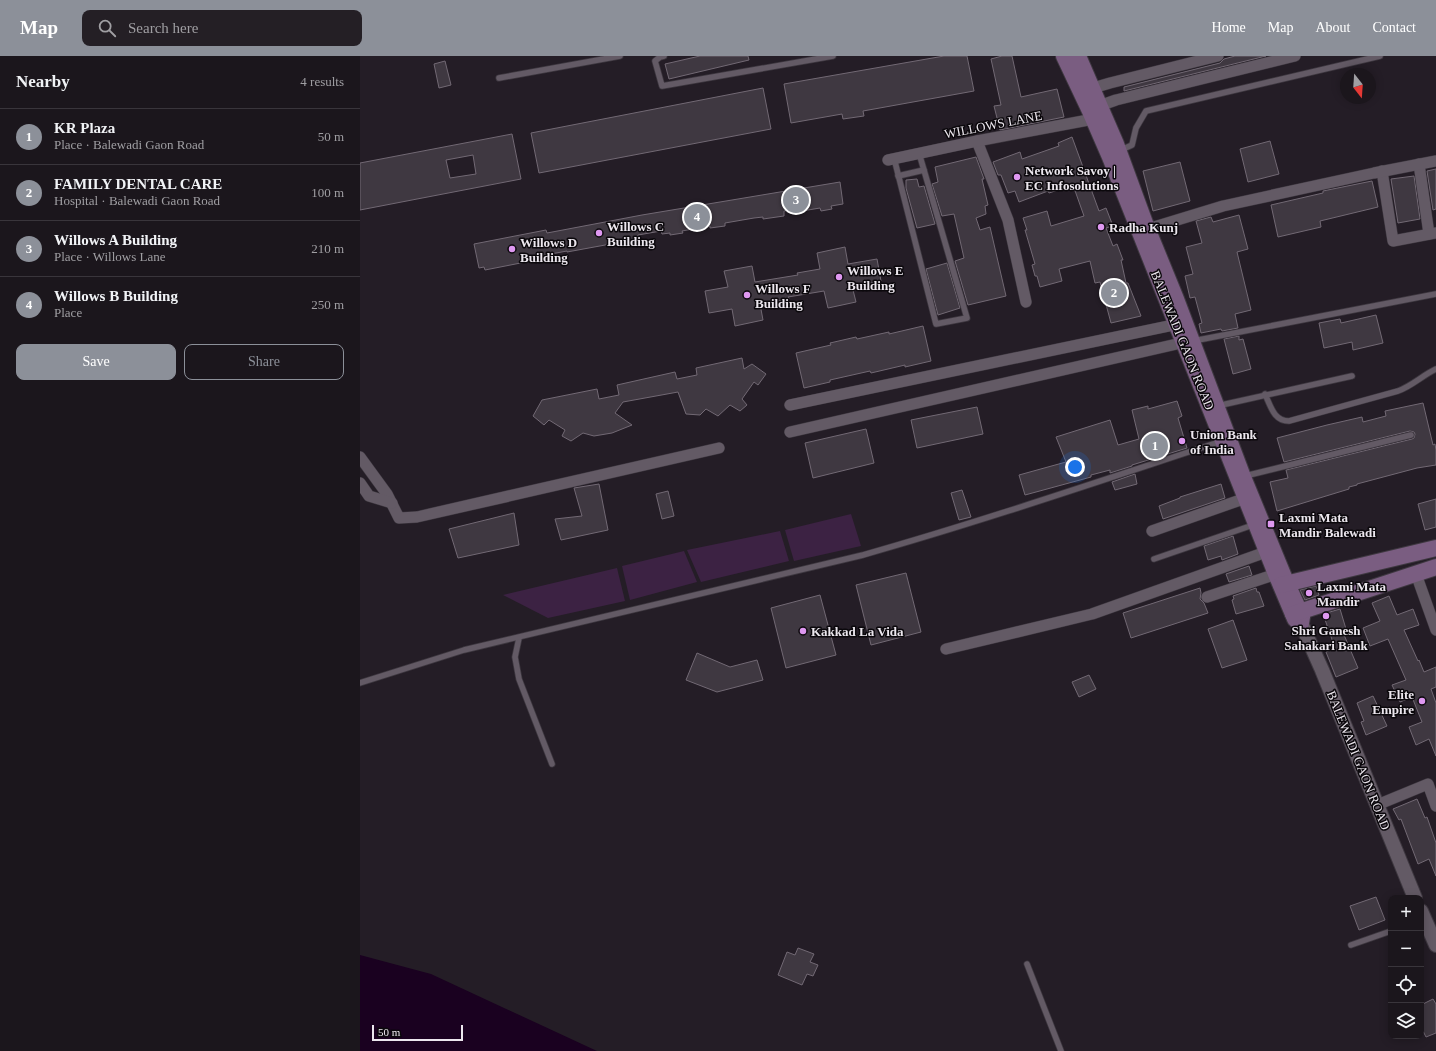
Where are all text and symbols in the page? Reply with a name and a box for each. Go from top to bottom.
search box [82,10,362,46]
text: Map [20,17,58,38]
icon: search [96,17,118,39]
text: Search here [128,20,198,36]
text: Home [1212,20,1246,35]
text: Map [1268,20,1293,35]
text: About [1315,20,1350,35]
text: Contact [1372,20,1416,35]
north arrow [1340,68,1376,104]
text: Nearby [16,72,70,91]
text: 4 results [300,74,344,89]
street label: WILLOWS LANE [943,108,1043,141]
text: KR Plaza [54,120,115,136]
text: 1 [26,129,32,144]
text: 50 m [318,129,344,144]
text: Place · Balewadi Gaon Road [54,137,204,152]
place label: Network Savoy | EC Infosolutions [1025,163,1119,193]
marker: Network Savoy | EC Infosolutions [1012,172,1022,182]
text: FAMILY DENTAL CARE [54,176,222,192]
text: 2 [26,185,32,200]
text: 100 m [311,185,344,200]
pin: 3 [783,185,809,215]
text: Hospital · Balewadi Gaon Road [54,193,220,208]
pin: 4 [684,202,710,232]
place label: Willows C Building [607,219,664,249]
place label: Radha Kunj [1109,220,1178,235]
marker: Radha Kunj [1096,222,1106,232]
marker: Willows C Building [594,228,604,238]
text: Willows A Building [54,232,177,248]
place label: Willows D Building [520,235,577,265]
text: 3 [26,241,32,256]
text: 210 m [311,241,344,256]
marker: Willows D Building [507,244,517,254]
text: Place · Willows Lane [54,249,166,264]
place label: Willows E Building [847,263,903,293]
street label: BALEWADI GAON ROAD [1148,268,1217,412]
marker: Willows E Building [834,272,844,282]
pin: 2 [1101,278,1127,308]
place label: Willows F Building [755,281,811,311]
text: Willows B Building [54,288,178,304]
marker: Willows F Building [742,290,752,300]
text: 4 [26,297,32,312]
text: 250 m [311,297,344,312]
text: Place [54,305,82,320]
button: Save [16,344,176,380]
button: Share [184,344,344,380]
place label: Union Bank of India [1190,427,1258,457]
pin: 1 [1142,431,1168,461]
marker: Union Bank of India [1177,436,1187,446]
your location [1065,457,1085,477]
place label: Laxmi Mata Mandir Balewadi [1279,510,1376,540]
marker: Laxmi Mata Mandir Balewadi [1266,519,1276,529]
place label: Laxmi Mata Mandir [1317,579,1386,609]
marker: Laxmi Mata Mandir [1304,588,1314,598]
marker: Shri Ganesh Sahakari Bank [1321,611,1331,621]
place label: Shri Ganesh Sahakari Bank [1284,623,1368,653]
place label: Kakkad La Vida [811,624,904,639]
marker: Kakkad La Vida [798,626,808,636]
place label: Elite Empire [1372,687,1414,717]
street label: BALEWADI GAON ROAD [1324,688,1393,832]
marker: Elite Empire [1417,696,1427,706]
map controls [1388,895,1424,1039]
button: + [1388,895,1424,931]
button: − [1388,931,1424,967]
button: locate [1388,967,1424,1003]
button: layers [1388,1003,1424,1039]
scale bar [372,1023,463,1042]
text: 50 m [378,1026,400,1038]

